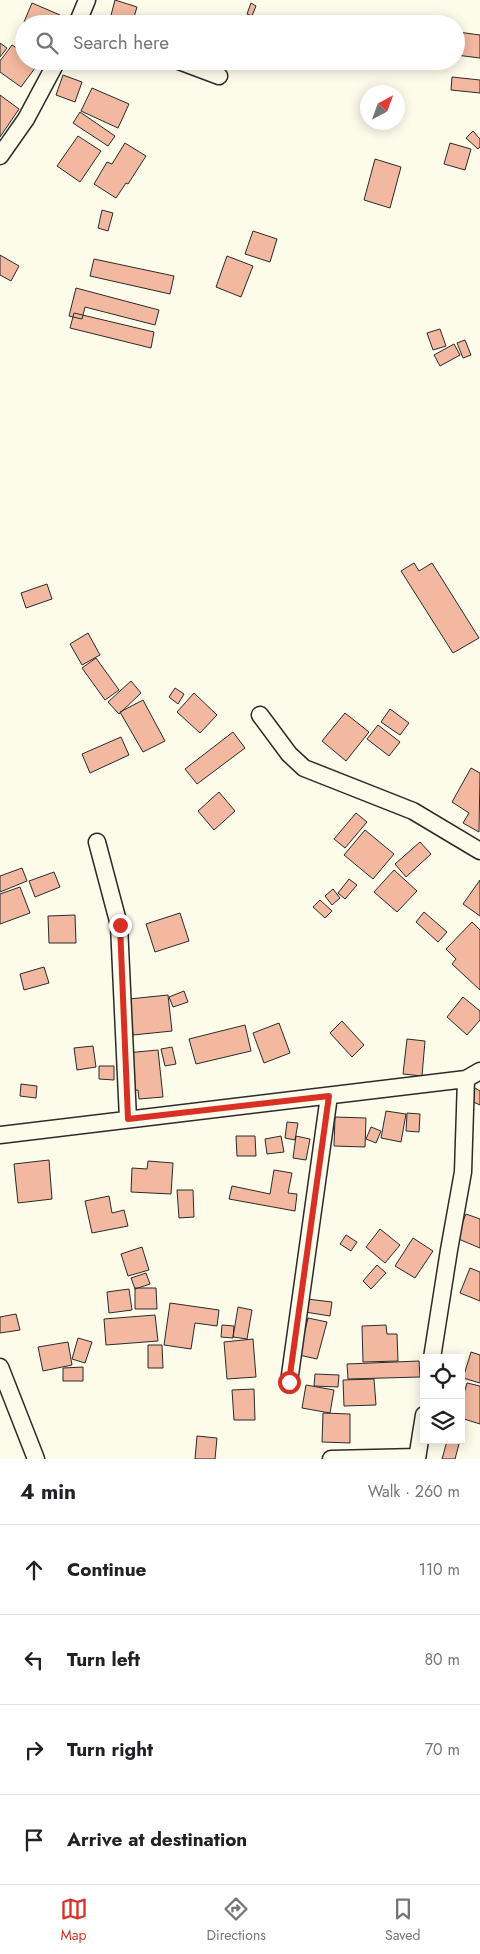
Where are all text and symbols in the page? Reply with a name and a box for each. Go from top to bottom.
search box [15,15,465,70]
icon: search [33,29,61,57]
text: Search here [73,29,169,56]
north arrow [360,85,405,130]
route end [109,914,132,937]
map controls [420,1354,465,1444]
button: locate [420,1354,465,1399]
route start [278,1371,301,1394]
button: layers [420,1399,465,1444]
text: 4 min [20,1477,76,1507]
text: Walk · 260 m [368,1480,460,1503]
icon: ahead [20,1556,48,1584]
text: Continue [67,1556,146,1583]
text: 110 m [419,1558,460,1581]
icon: left [20,1646,48,1674]
text: Turn left [67,1646,140,1673]
text: 80 m [424,1648,460,1671]
icon: right [20,1736,48,1764]
text: Turn right [67,1736,153,1763]
text: 70 m [425,1738,460,1761]
icon: arrive [20,1826,48,1854]
text: Arrive at destination [67,1826,247,1853]
tab: Map [60,1895,88,1945]
tab: Directions [207,1895,266,1945]
tab: Saved [385,1895,420,1945]

